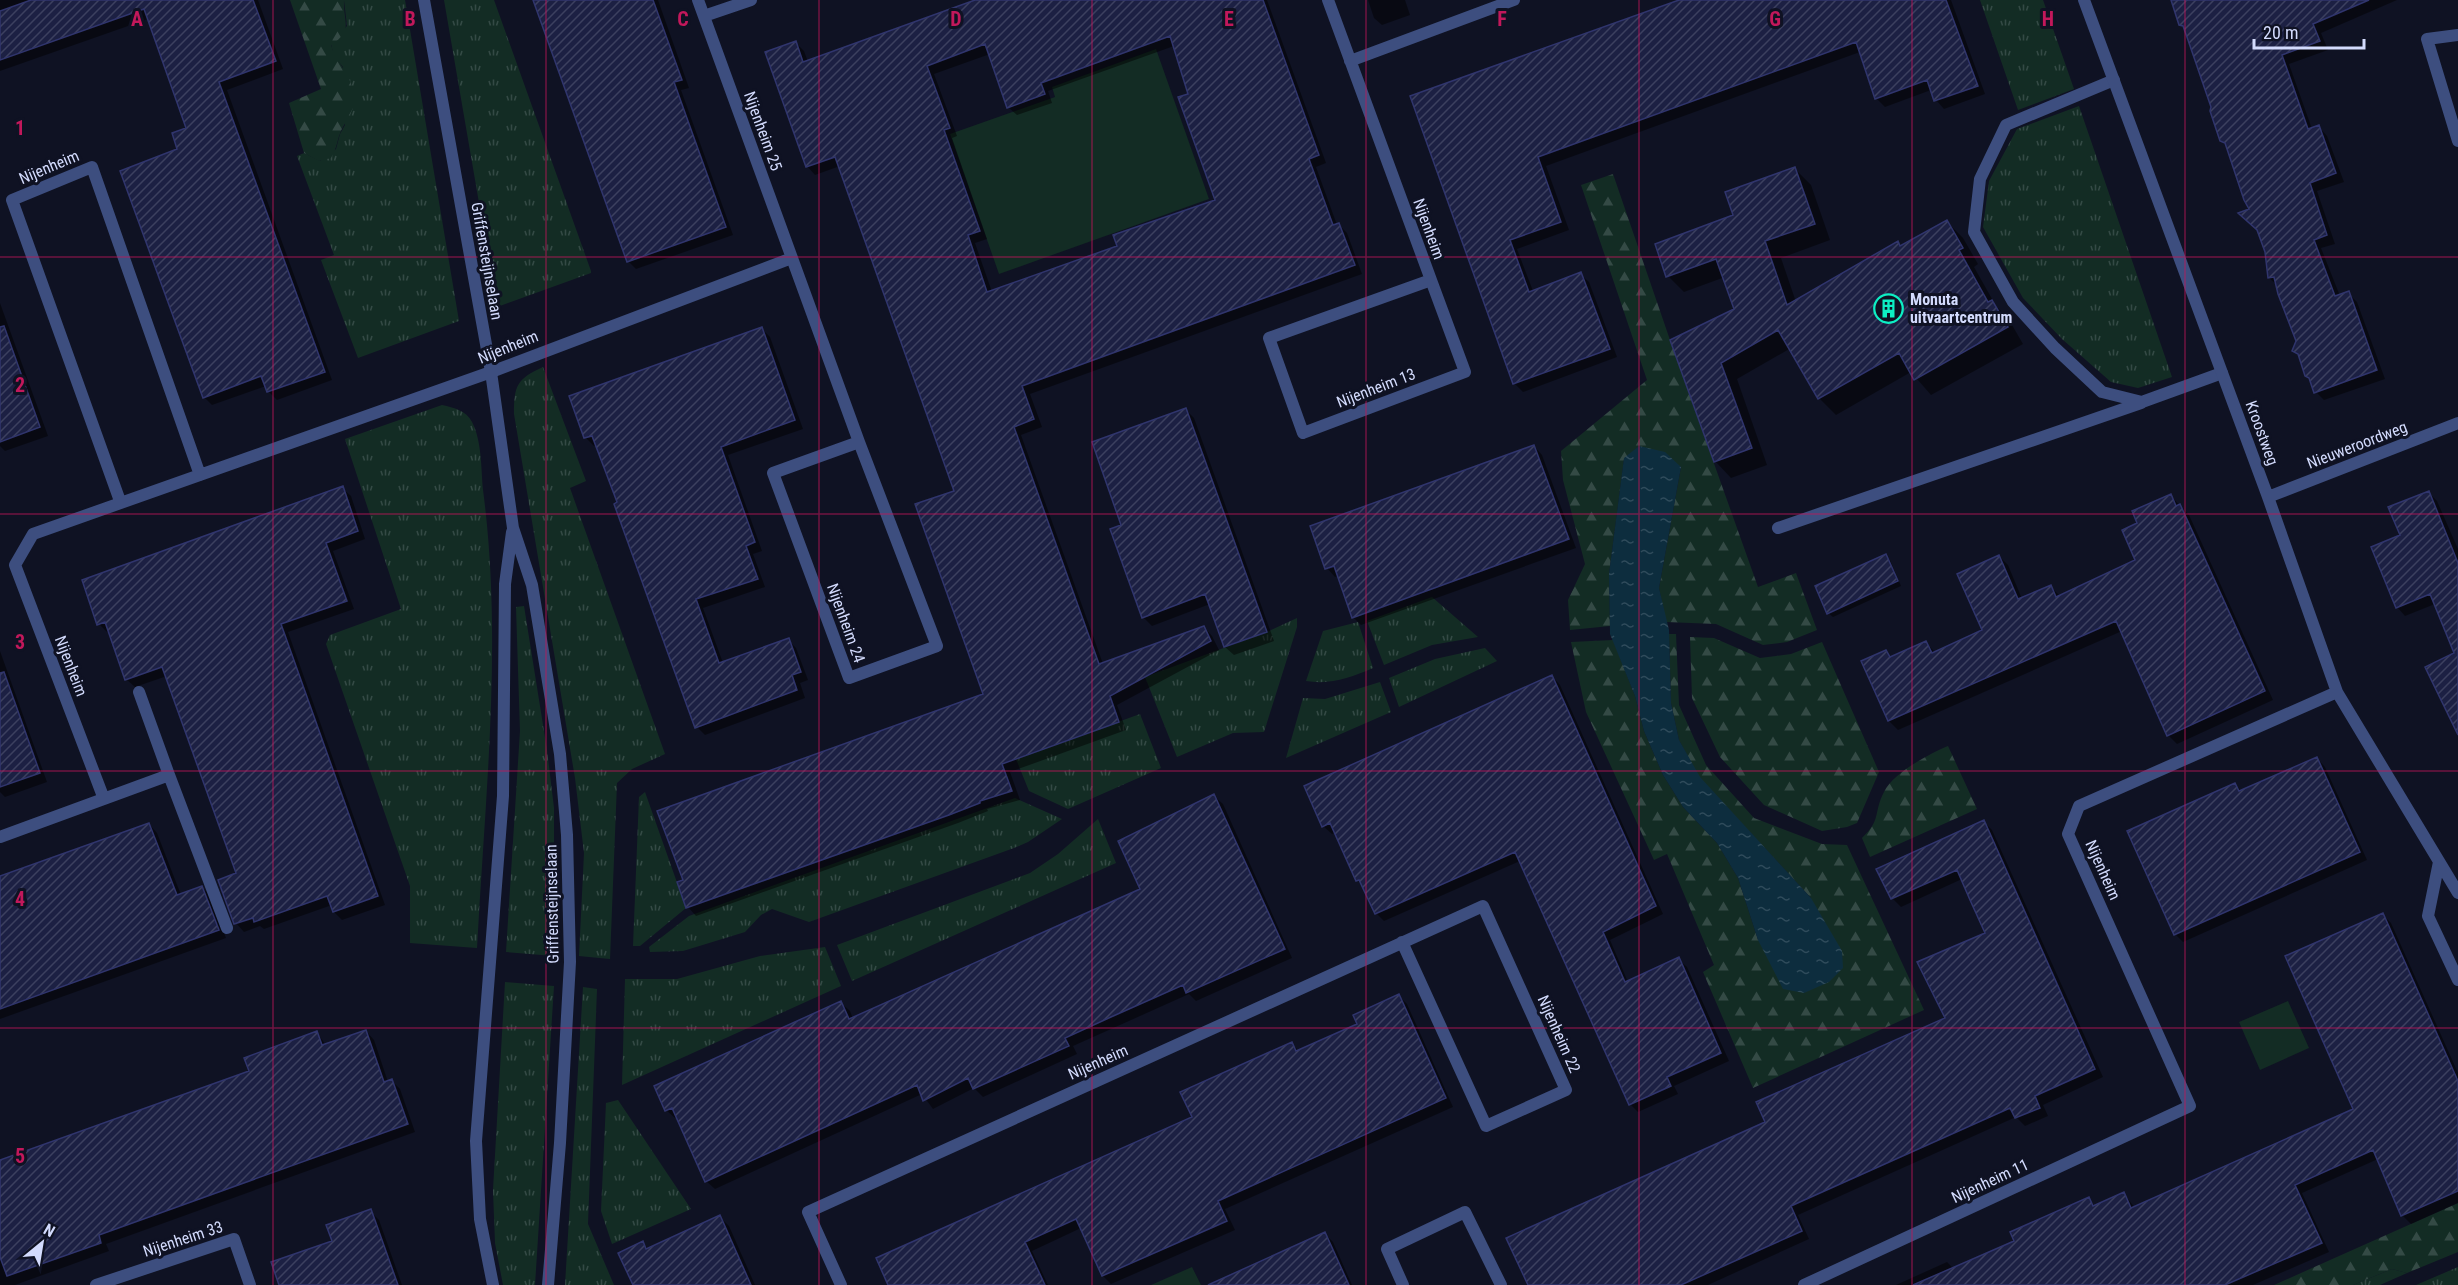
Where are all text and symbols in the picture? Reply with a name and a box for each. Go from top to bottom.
text: A [131,7,143,31]
text: B [404,7,416,31]
text: C [677,7,689,31]
text: D [950,7,962,31]
text: E [1224,7,1234,31]
text: F [1497,7,1507,31]
text: G [1769,7,1781,31]
text: H [2042,7,2054,31]
scale bar [2254,12,2364,50]
text: 20 m [2263,22,2298,43]
street label: Nijenheim 25 [740,89,786,173]
text: 1 [15,116,25,140]
street label: Nijenheim [16,146,82,188]
street label: Nijenheim [1409,196,1449,262]
street label: Griffensteijnselaan [467,201,507,321]
place label: Monuta uitvaartcentrum [1910,290,2013,327]
building icon: Monuta uitvaartcentrum [1873,292,1905,324]
street label: Nijenheim [475,326,541,368]
street label: Nijenheim 13 [1334,364,1418,412]
text: 2 [15,373,25,397]
street label: Kroostweg [2242,398,2282,468]
street label: Nieuweroordweg [2304,417,2410,473]
street label: Nijenheim 24 [823,581,869,665]
text: 3 [15,630,25,654]
street label: Nijenheim [51,633,91,699]
street label: Nijenheim [2081,837,2125,903]
street label: Griffensteijnselaan [541,844,563,964]
text: 4 [15,887,25,911]
street label: Nijenheim 22 [1533,992,1585,1076]
street label: Nijenheim [1065,1040,1131,1084]
text: 5 [15,1144,25,1168]
street label: Nijenheim 11 [1948,1155,2032,1207]
north arrow [12,1213,72,1273]
street label: Nijenheim 33 [141,1217,225,1261]
text: N [40,1220,58,1241]

